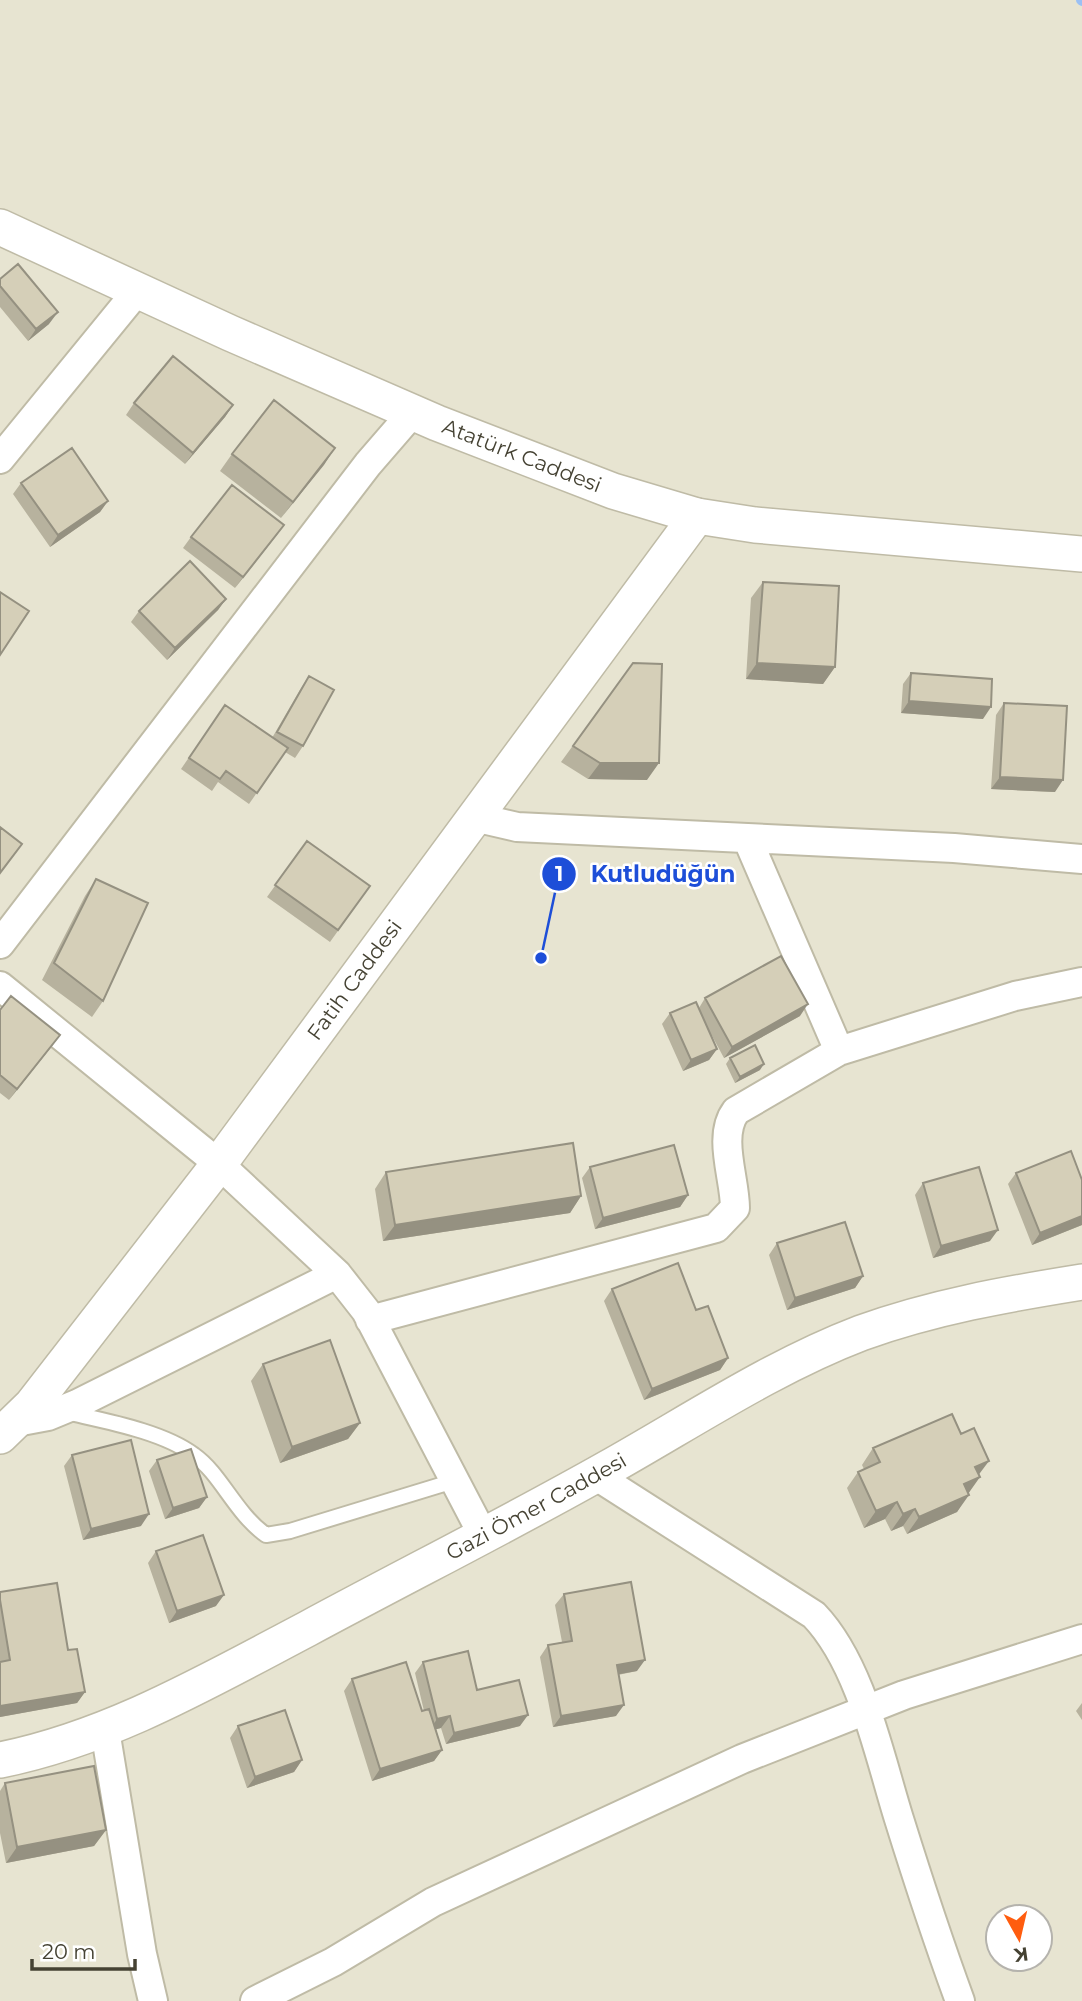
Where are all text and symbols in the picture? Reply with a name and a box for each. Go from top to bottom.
street label: Atatürk Caddesi [439,413,605,497]
callout: Kutludüğün [542,852,749,896]
text: Kutludüğün [591,860,735,888]
text: 1 [555,861,563,886]
street label: Fatih Caddesi [302,915,407,1045]
street label: Gazi Ömer Caddesi [442,1447,631,1565]
north arrow [984,1903,1054,1973]
scale bar [32,1927,135,1971]
text: 20 m [42,1939,96,1964]
text: K [1012,1942,1030,1967]

